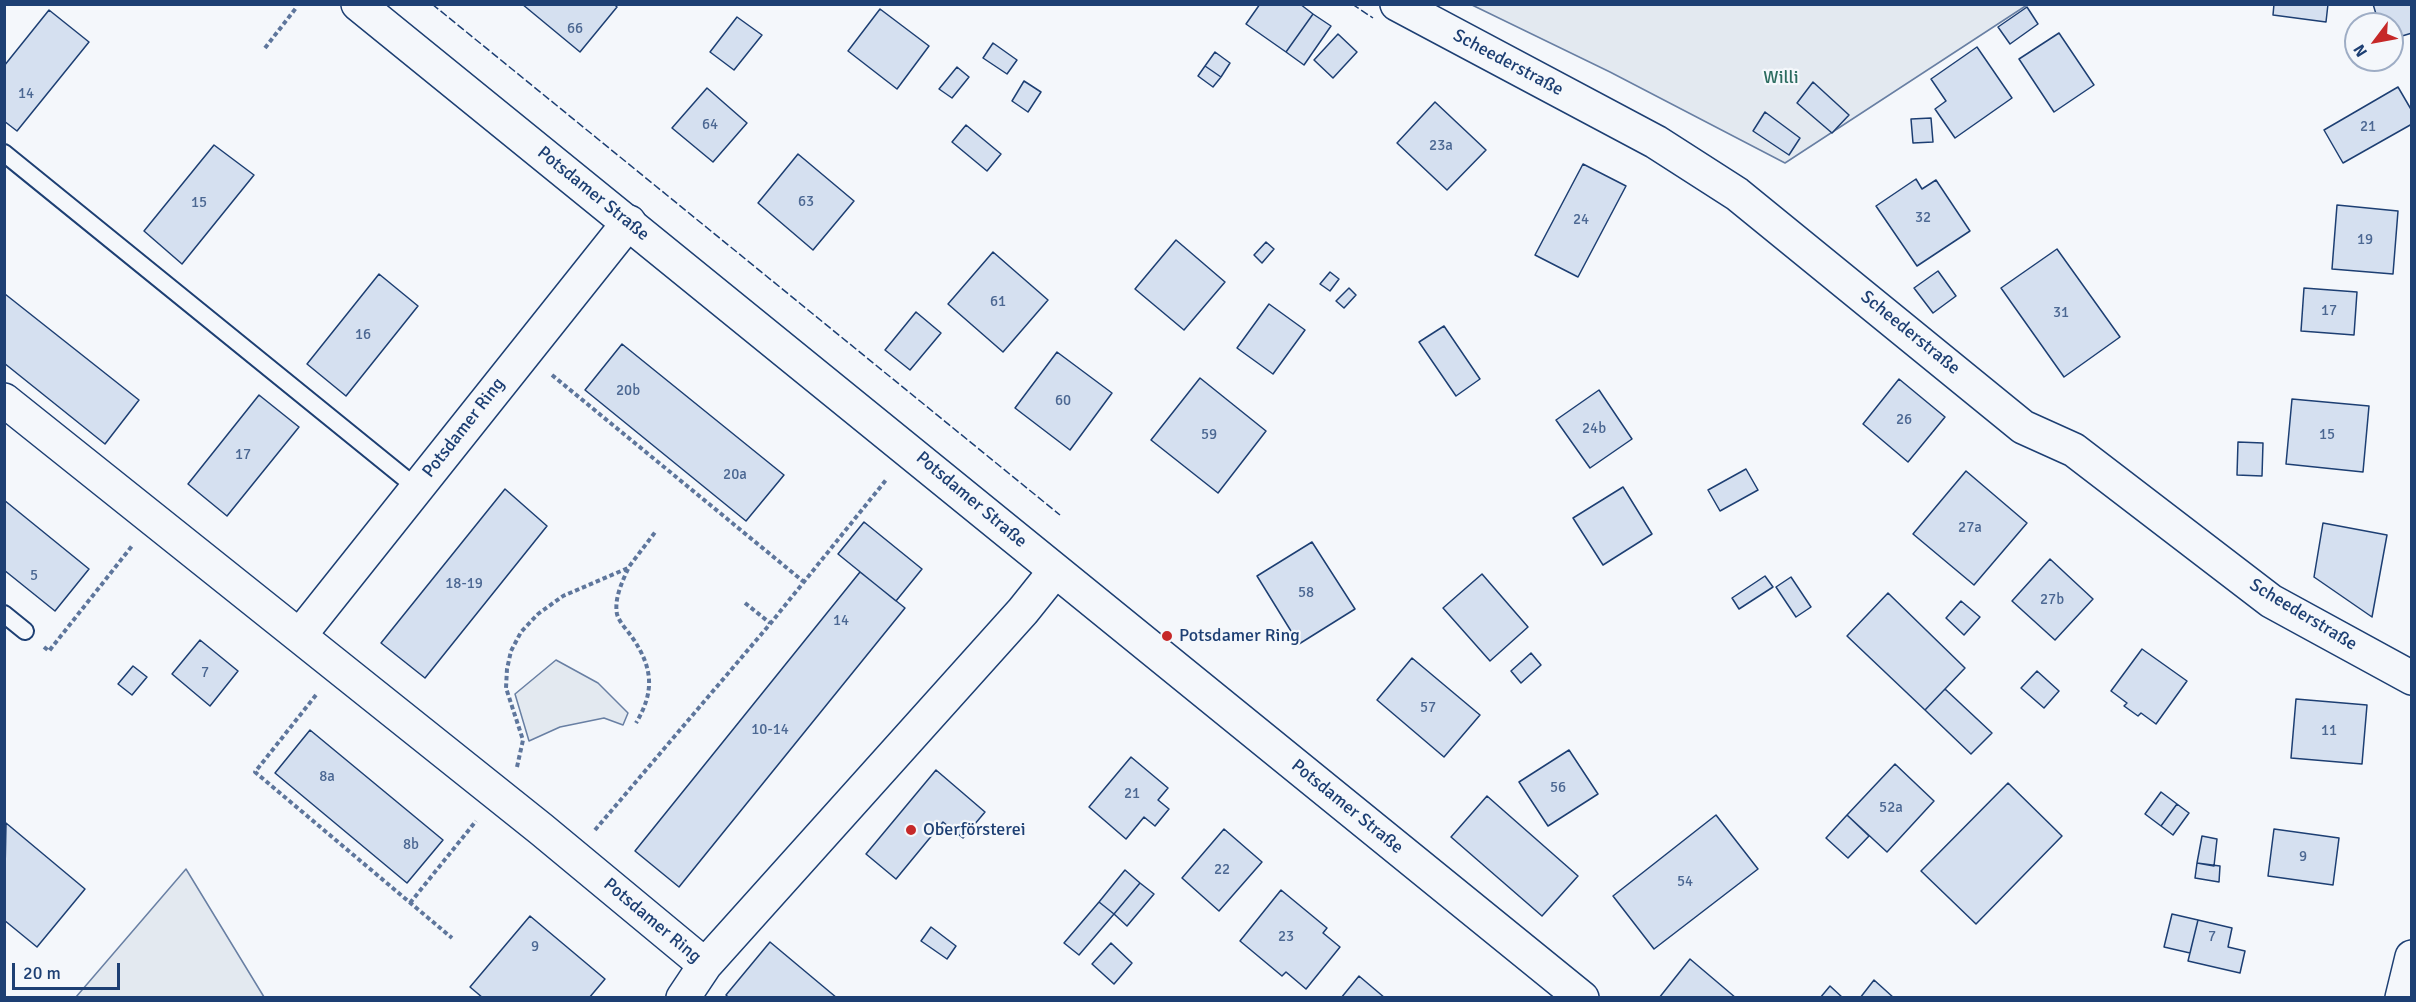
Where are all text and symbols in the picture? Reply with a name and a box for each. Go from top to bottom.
north arrow [2344,12,2404,72]
house number: 66 [567,20,583,38]
street label: Scheederstraße [1449,25,1567,101]
text: N [2349,40,2372,61]
park label: Willi [1763,67,1799,89]
house number: 14 [18,85,34,103]
house number: 64 [702,116,718,134]
house number: 21 [2360,118,2376,136]
house number: 23a [1429,137,1453,155]
street label: Potsdamer Straße [533,142,653,246]
house number: 63 [798,193,814,211]
house number: 15 [191,194,207,212]
house number: 32 [1915,209,1931,227]
house number: 24 [1573,211,1589,229]
house number: 19 [2357,231,2373,249]
street label: Scheederstraße [1856,286,1964,380]
house number: 61 [990,293,1006,311]
house number: 17 [2321,302,2337,320]
house number: 31 [2053,304,2069,322]
house number: 16 [355,326,371,344]
street label: Potsdamer Ring [418,374,510,482]
house number: 20b [616,382,640,400]
house number: 60 [1055,392,1071,410]
house number: 26 [1896,411,1912,429]
house number: 24b [1582,420,1606,438]
house number: 59 [1201,426,1217,444]
house number: 15 [2319,426,2335,444]
house number: 17 [235,446,251,464]
street label: Potsdamer Straße [911,447,1031,553]
house number: 20a [723,466,747,484]
house number: 27a [1958,519,1982,537]
house number: 5 [30,567,38,585]
street label: Scheederstraße [2245,574,2361,656]
house number: 18-19 [445,575,483,593]
house number: 58 [1298,584,1314,602]
house number: 27b [2040,591,2064,609]
house number: 14 [833,612,849,630]
place label: Potsdamer Ring [1179,625,1300,647]
marker: Potsdamer Ring [1160,629,1174,643]
house number: 7 [201,664,209,682]
house number: 57 [1420,699,1436,717]
house number: 10-14 [751,721,789,739]
house number: 11 [2321,722,2337,740]
street label: Potsdamer Straße [1287,755,1407,859]
house number: 8a [319,768,335,786]
house number: 56 [1550,779,1566,797]
house number: 21 [1124,785,1140,803]
house number: 52a [1879,799,1903,817]
place label: Oberförsterei [923,819,1026,841]
marker: Oberförsterei [904,823,918,837]
house number: 8b [403,836,419,854]
house number: 9 [2299,848,2307,866]
house number: 22 [1214,861,1230,879]
house number: 54 [1677,873,1693,891]
street label: Potsdamer Ring [599,874,705,968]
house number: 23 [1278,928,1294,946]
house number: 7 [2208,928,2216,946]
house number: 9 [531,938,539,956]
scale bar [15,951,123,989]
text: 20 m [23,962,61,984]

